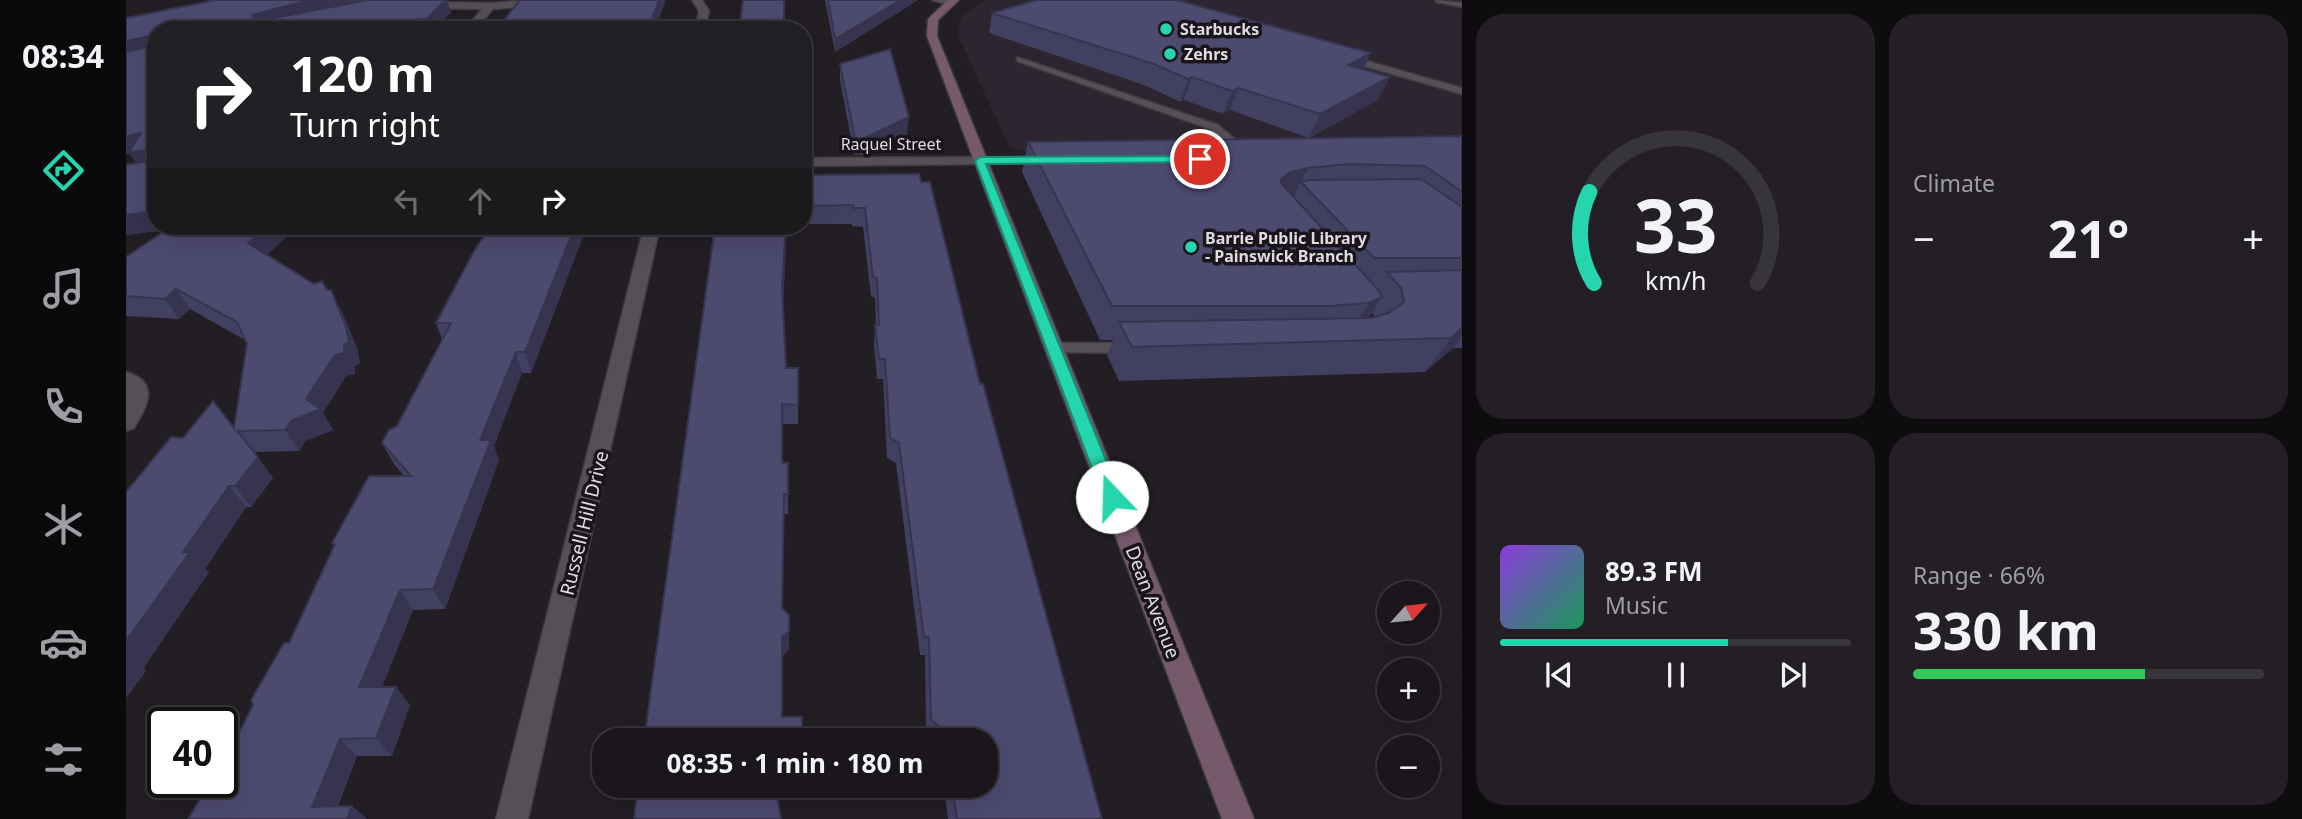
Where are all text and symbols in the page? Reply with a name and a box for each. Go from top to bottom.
place label: Starbucks [1180,18,1259,40]
marker: Starbucks [1158,21,1174,37]
text: 08:34 [22,34,104,77]
text: 120 m [290,40,435,106]
place label: Zehrs [1184,43,1228,65]
marker: Zehrs [1162,46,1178,62]
icon: right [175,49,266,140]
text: Turn right [290,103,440,146]
pin [1170,129,1230,189]
street label: Raquel Street [841,133,942,155]
icon: arrive [1181,140,1219,178]
icon: directions [39,146,88,195]
text: Climate [1913,167,1995,199]
text: 33 [1634,175,1717,274]
icon: left [388,182,426,220]
icon: ahead [461,182,499,220]
icon: right [534,182,572,220]
text: 21° [2048,202,2129,273]
text: − [1913,212,1935,264]
text: + [2242,212,2264,264]
place label: Barrie Public Library - Painswick Branch [1205,227,1368,267]
marker: Barrie Public Library - Painswick Branch [1183,239,1199,255]
text: km/h [1645,262,1706,296]
icon: music [39,264,88,313]
icon: phone [39,382,88,431]
street label: Russell Hill Drive [553,448,615,598]
position arrow [1075,460,1149,534]
icon: climate [39,500,88,549]
street label: Dean Avenue [1120,542,1186,662]
text: 89.3 FM [1605,553,1702,589]
text: Range · 66% [1913,559,2045,591]
north arrow [1377,581,1440,644]
map controls [1377,581,1440,798]
text: Music [1605,589,1668,621]
text: 330 km [1913,594,2099,665]
icon: car [39,618,88,667]
icon: previous [1540,656,1578,694]
icon: pause [1657,656,1695,694]
icon: next [1774,656,1812,694]
button: + [1377,658,1440,721]
speed limit sign: 40 [147,707,238,798]
icon: filters [39,735,88,784]
button: − [1377,735,1440,798]
text: 08:35 · 1 min · 180 m [667,745,923,781]

